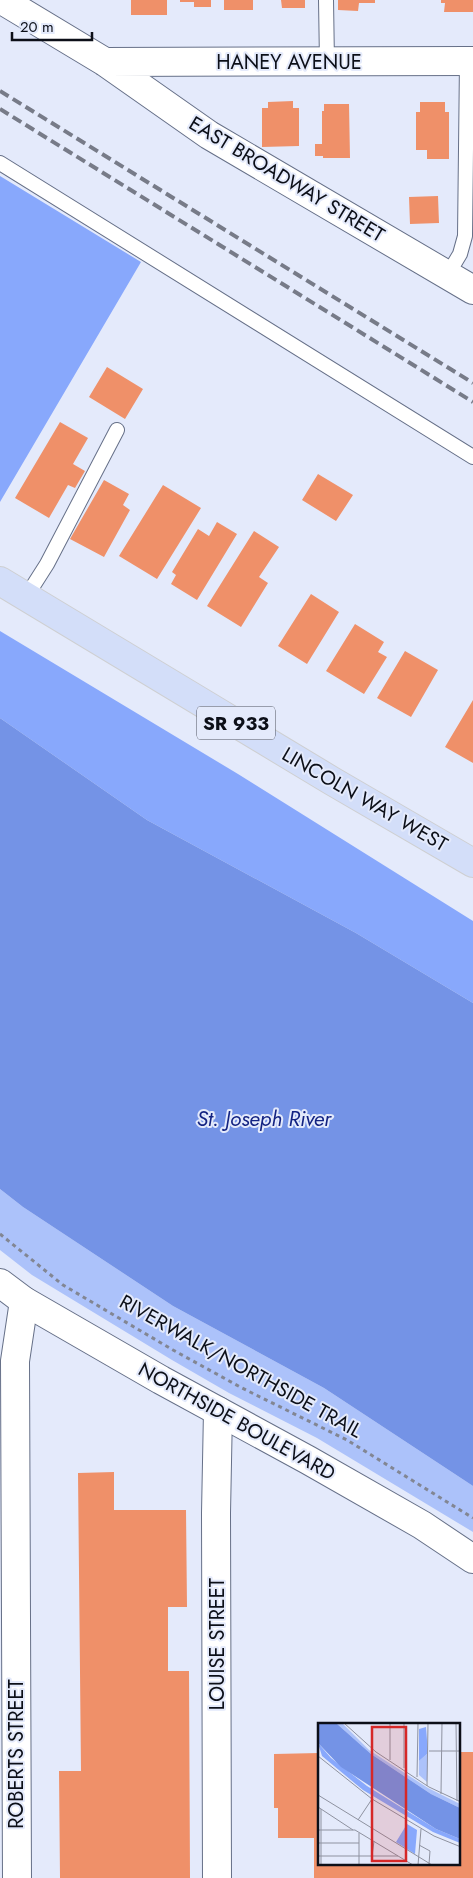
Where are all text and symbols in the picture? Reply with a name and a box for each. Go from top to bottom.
scale bar [12,10,92,42]
text: 20 m [20,16,54,38]
street label: HANEY AVENUE [216,48,362,77]
street label: EAST BROADWAY STREET [183,109,391,250]
road number: SR 933 [197,706,275,740]
street label: LINCOLN WAY WEST [276,740,454,859]
water label: St. Joseph River [197,1104,332,1134]
street label: RIVERWALK/NORTHSIDE TRAIL [114,1288,367,1445]
street label: NORTHSIDE BOULEVARD [133,1355,341,1488]
street label: LOUISE STREET [203,1577,232,1710]
street label: ROBERTS STREET [2,1679,31,1829]
inset map [318,1723,460,1866]

